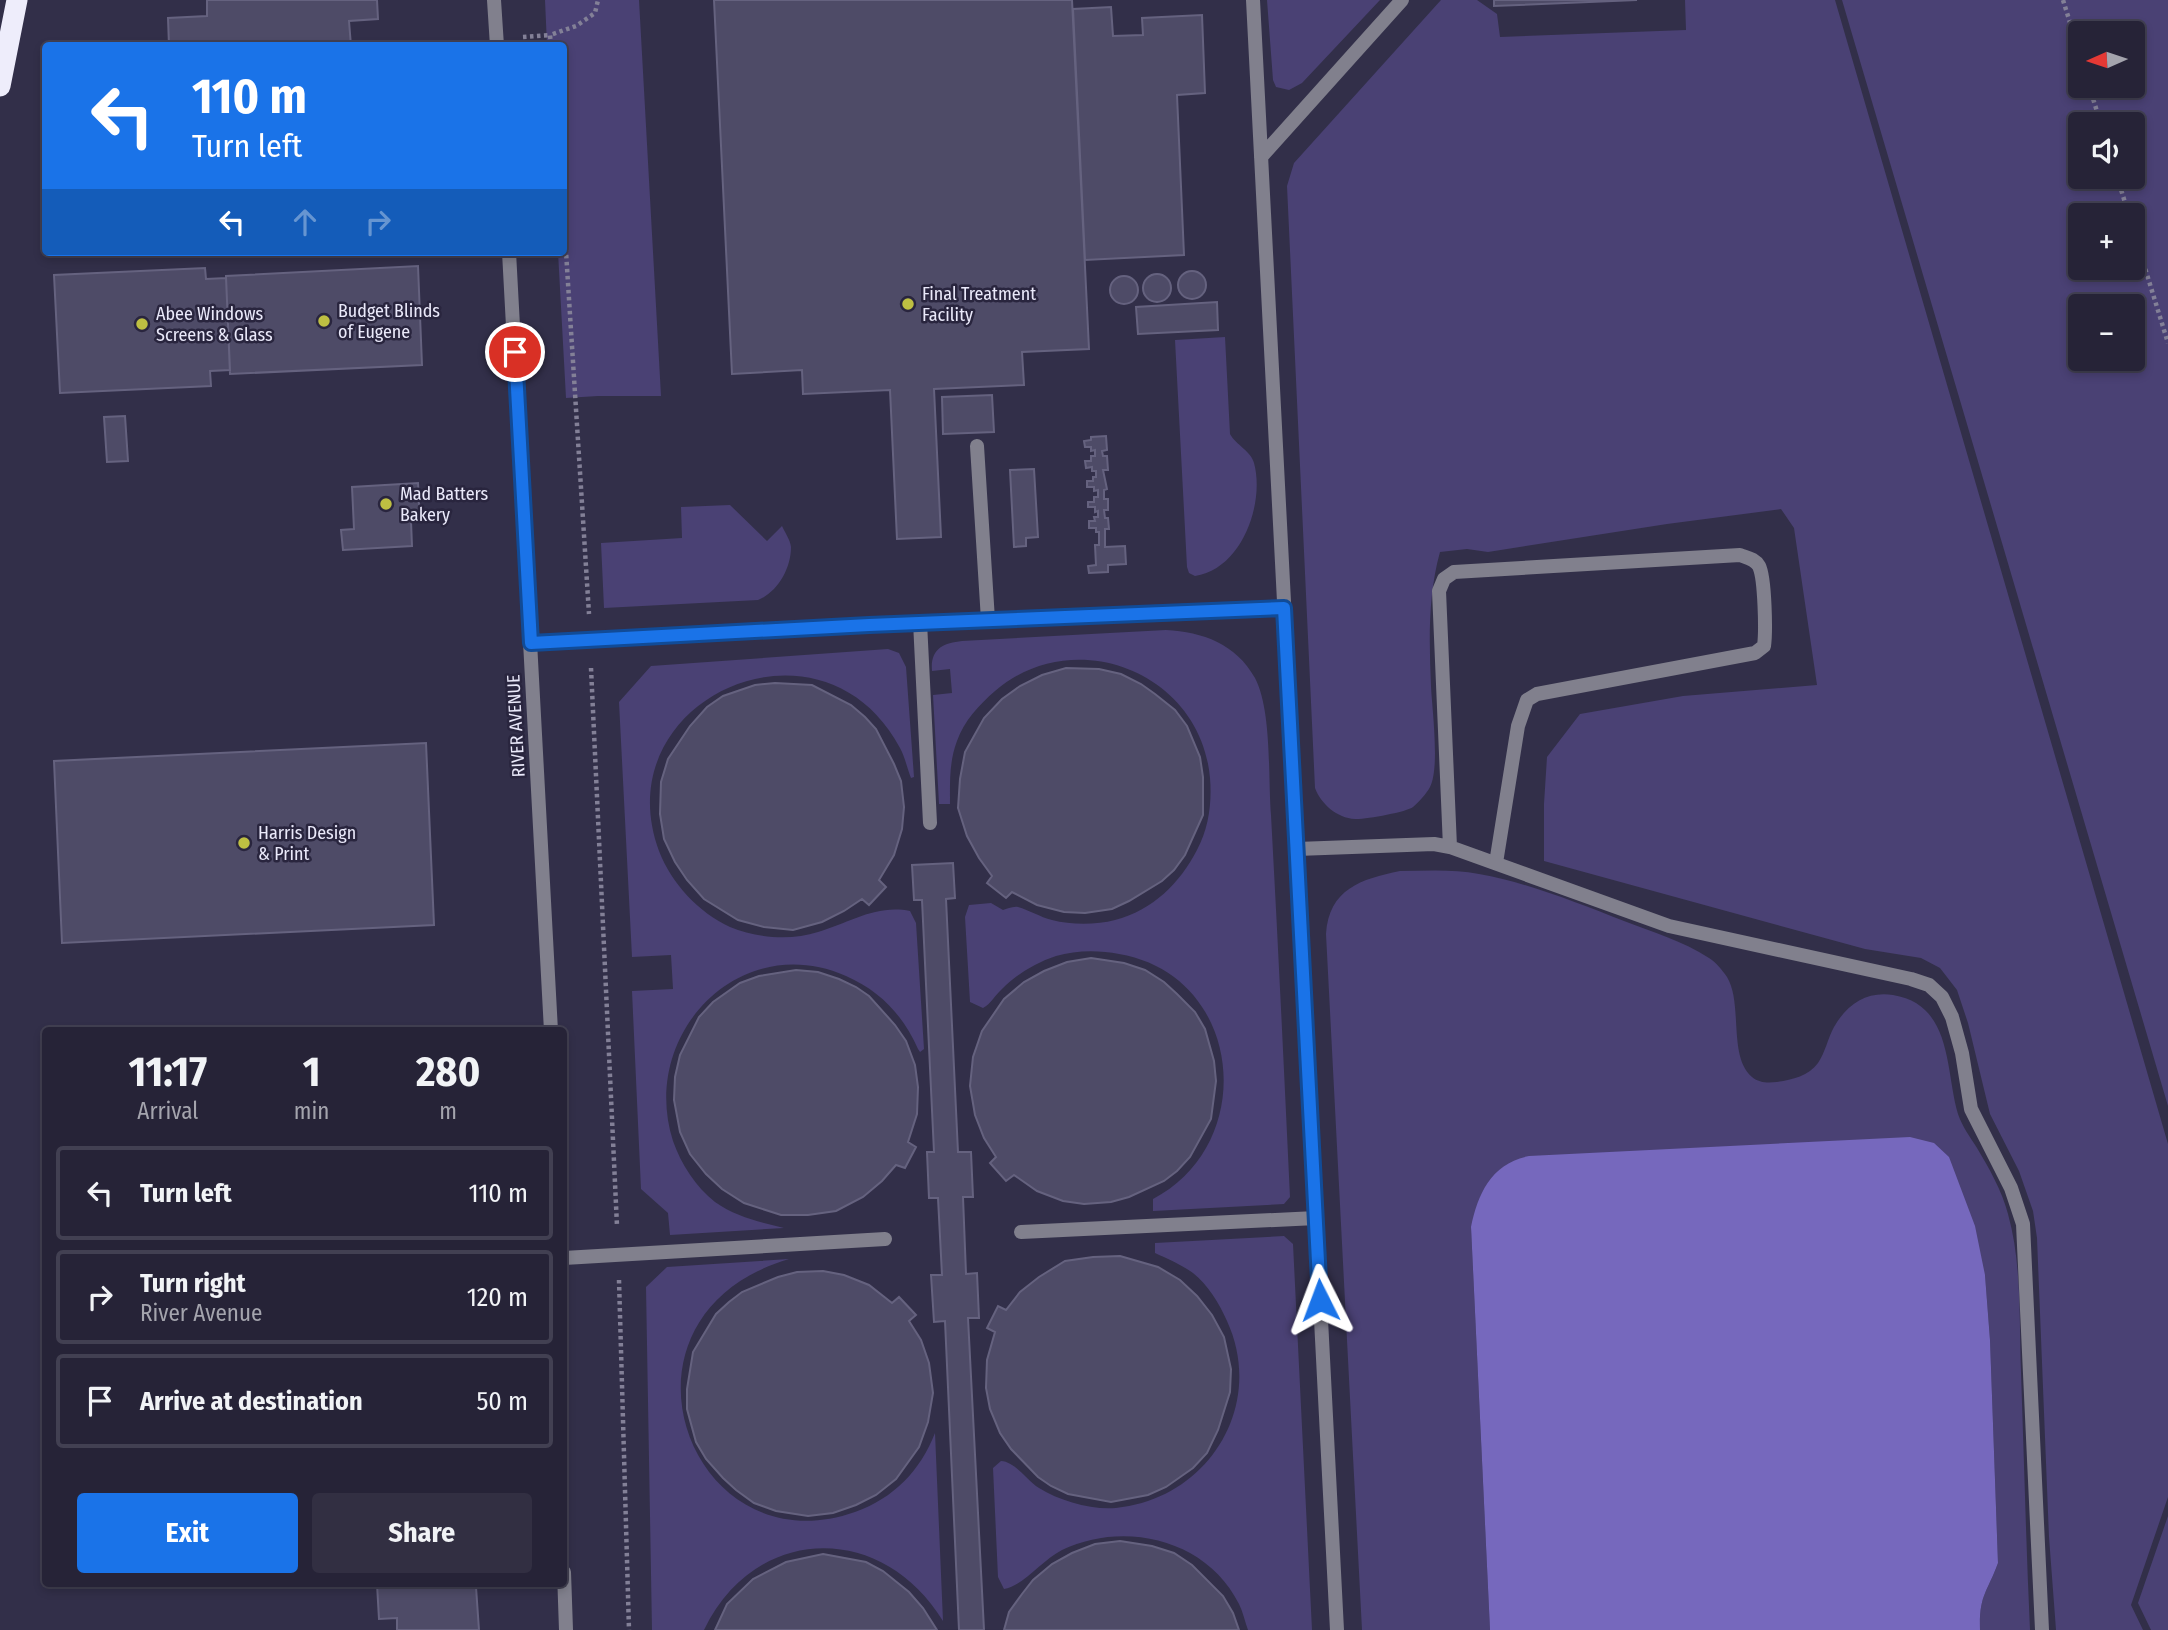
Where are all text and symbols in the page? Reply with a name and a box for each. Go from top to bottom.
north arrow [2068,21,2146,98]
map controls [2068,21,2145,371]
text: 110 m [192,67,307,126]
icon: left [77,70,168,161]
button: sound [2068,112,2145,189]
text: Turn left [192,127,302,165]
icon: left [213,203,251,241]
icon: ahead [286,203,324,241]
icon: right [359,203,397,241]
button: + [2068,203,2145,280]
place label: Final Treatment Facility [922,283,1036,326]
button: − [2068,294,2145,371]
marker: Final Treatment Facility [900,296,916,312]
place label: Budget Blinds of Eugene [338,300,440,343]
place label: Abee Windows Screens & Glass [156,303,273,346]
marker: Budget Blinds of Eugene [316,313,332,329]
marker: Abee Windows Screens & Glass [134,316,150,332]
pin [485,322,545,382]
icon: arrive [496,333,534,371]
place label: Mad Batters Bakery [400,483,489,526]
marker: Mad Batters Bakery [378,496,394,512]
street label: RIVER AVENUE [502,674,530,778]
place label: Harris Design & Print [258,822,356,865]
marker: Harris Design & Print [236,835,252,851]
text: 11:17 [129,1047,207,1097]
text: 1 [303,1047,320,1097]
text: 280 [416,1047,480,1097]
text: Arrival [137,1097,198,1125]
text: min [294,1097,329,1125]
text: m [439,1097,457,1125]
icon: left [81,1174,119,1212]
text: Turn left [140,1178,232,1209]
text: 110 m [468,1178,528,1209]
position arrow [1283,1263,1357,1337]
text: Turn right [140,1268,246,1299]
icon: right [81,1278,119,1316]
text: 120 m [467,1282,528,1313]
text: River Avenue [140,1299,262,1327]
icon: arrive [81,1382,119,1420]
text: Arrive at destination [140,1386,363,1417]
text: 50 m [476,1386,528,1417]
button: Exit [77,1493,298,1573]
button: Share [312,1493,532,1573]

